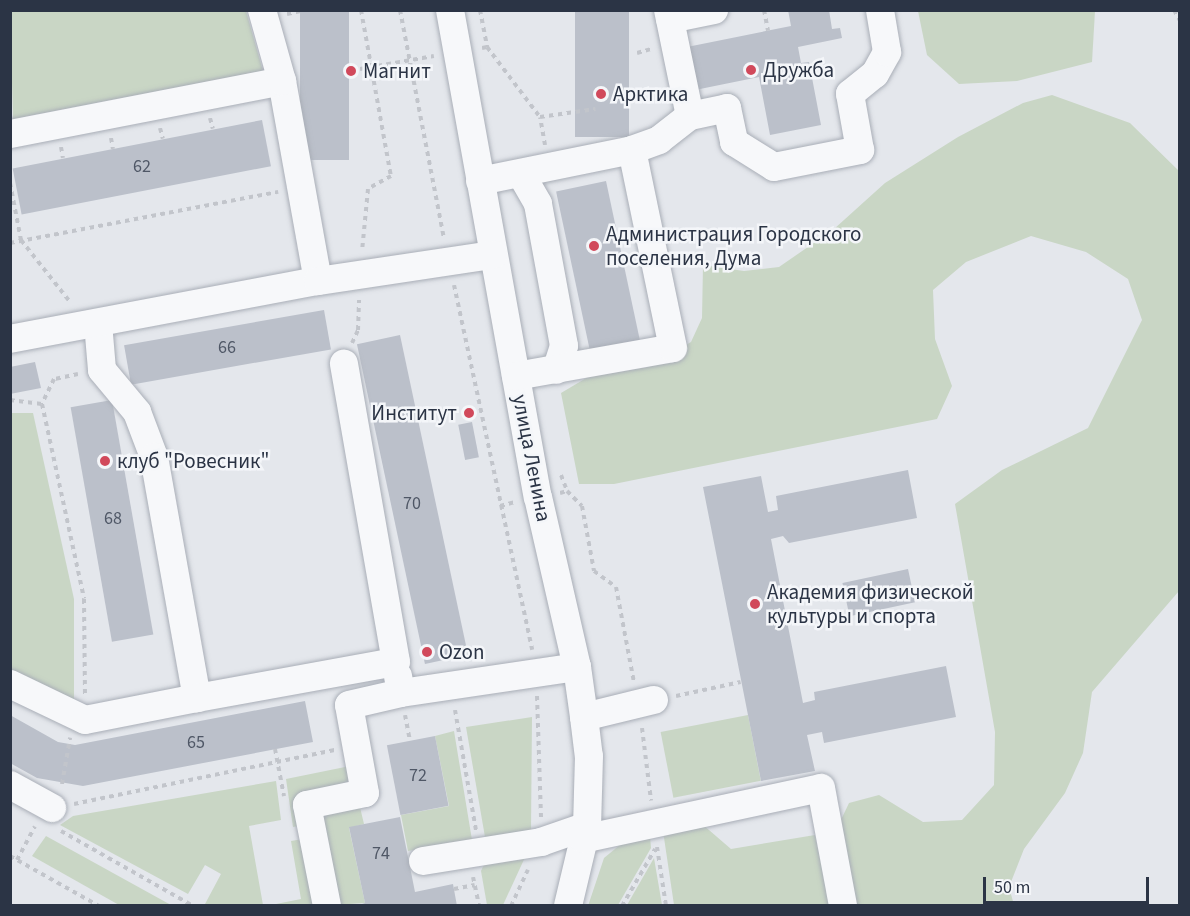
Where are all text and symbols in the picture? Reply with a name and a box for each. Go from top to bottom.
place label: Дружба [763,57,834,83]
place label: Магнит [363,58,431,84]
marker: Дружба [744,63,758,77]
marker: Магнит [344,64,358,78]
place label: Арктика [613,81,688,107]
marker: Арктика [594,87,608,101]
house number: 62 [133,156,151,178]
place label: Администрация Городского поселения, Дума [606,221,861,271]
marker: Администрация Городского поселения, Дума [587,239,601,253]
house number: 66 [218,337,236,359]
street label: улица Ленина [507,392,557,524]
place label: Институт [371,400,457,426]
marker: Институт [462,406,476,420]
place label: клуб "Ровесник" [117,448,269,474]
marker: клуб "Ровесник" [98,454,112,468]
house number: 70 [403,493,421,515]
house number: 68 [104,508,122,530]
place label: Академия физической культуры и спорта [767,579,974,629]
marker: Академия физической культуры и спорта [748,597,762,611]
place label: Ozon [439,639,484,665]
marker: Ozon [420,645,434,659]
house number: 65 [187,732,205,754]
house number: 72 [409,765,427,787]
house number: 74 [372,843,390,865]
scale bar [986,865,1152,903]
text: 50 m [994,875,1030,900]

